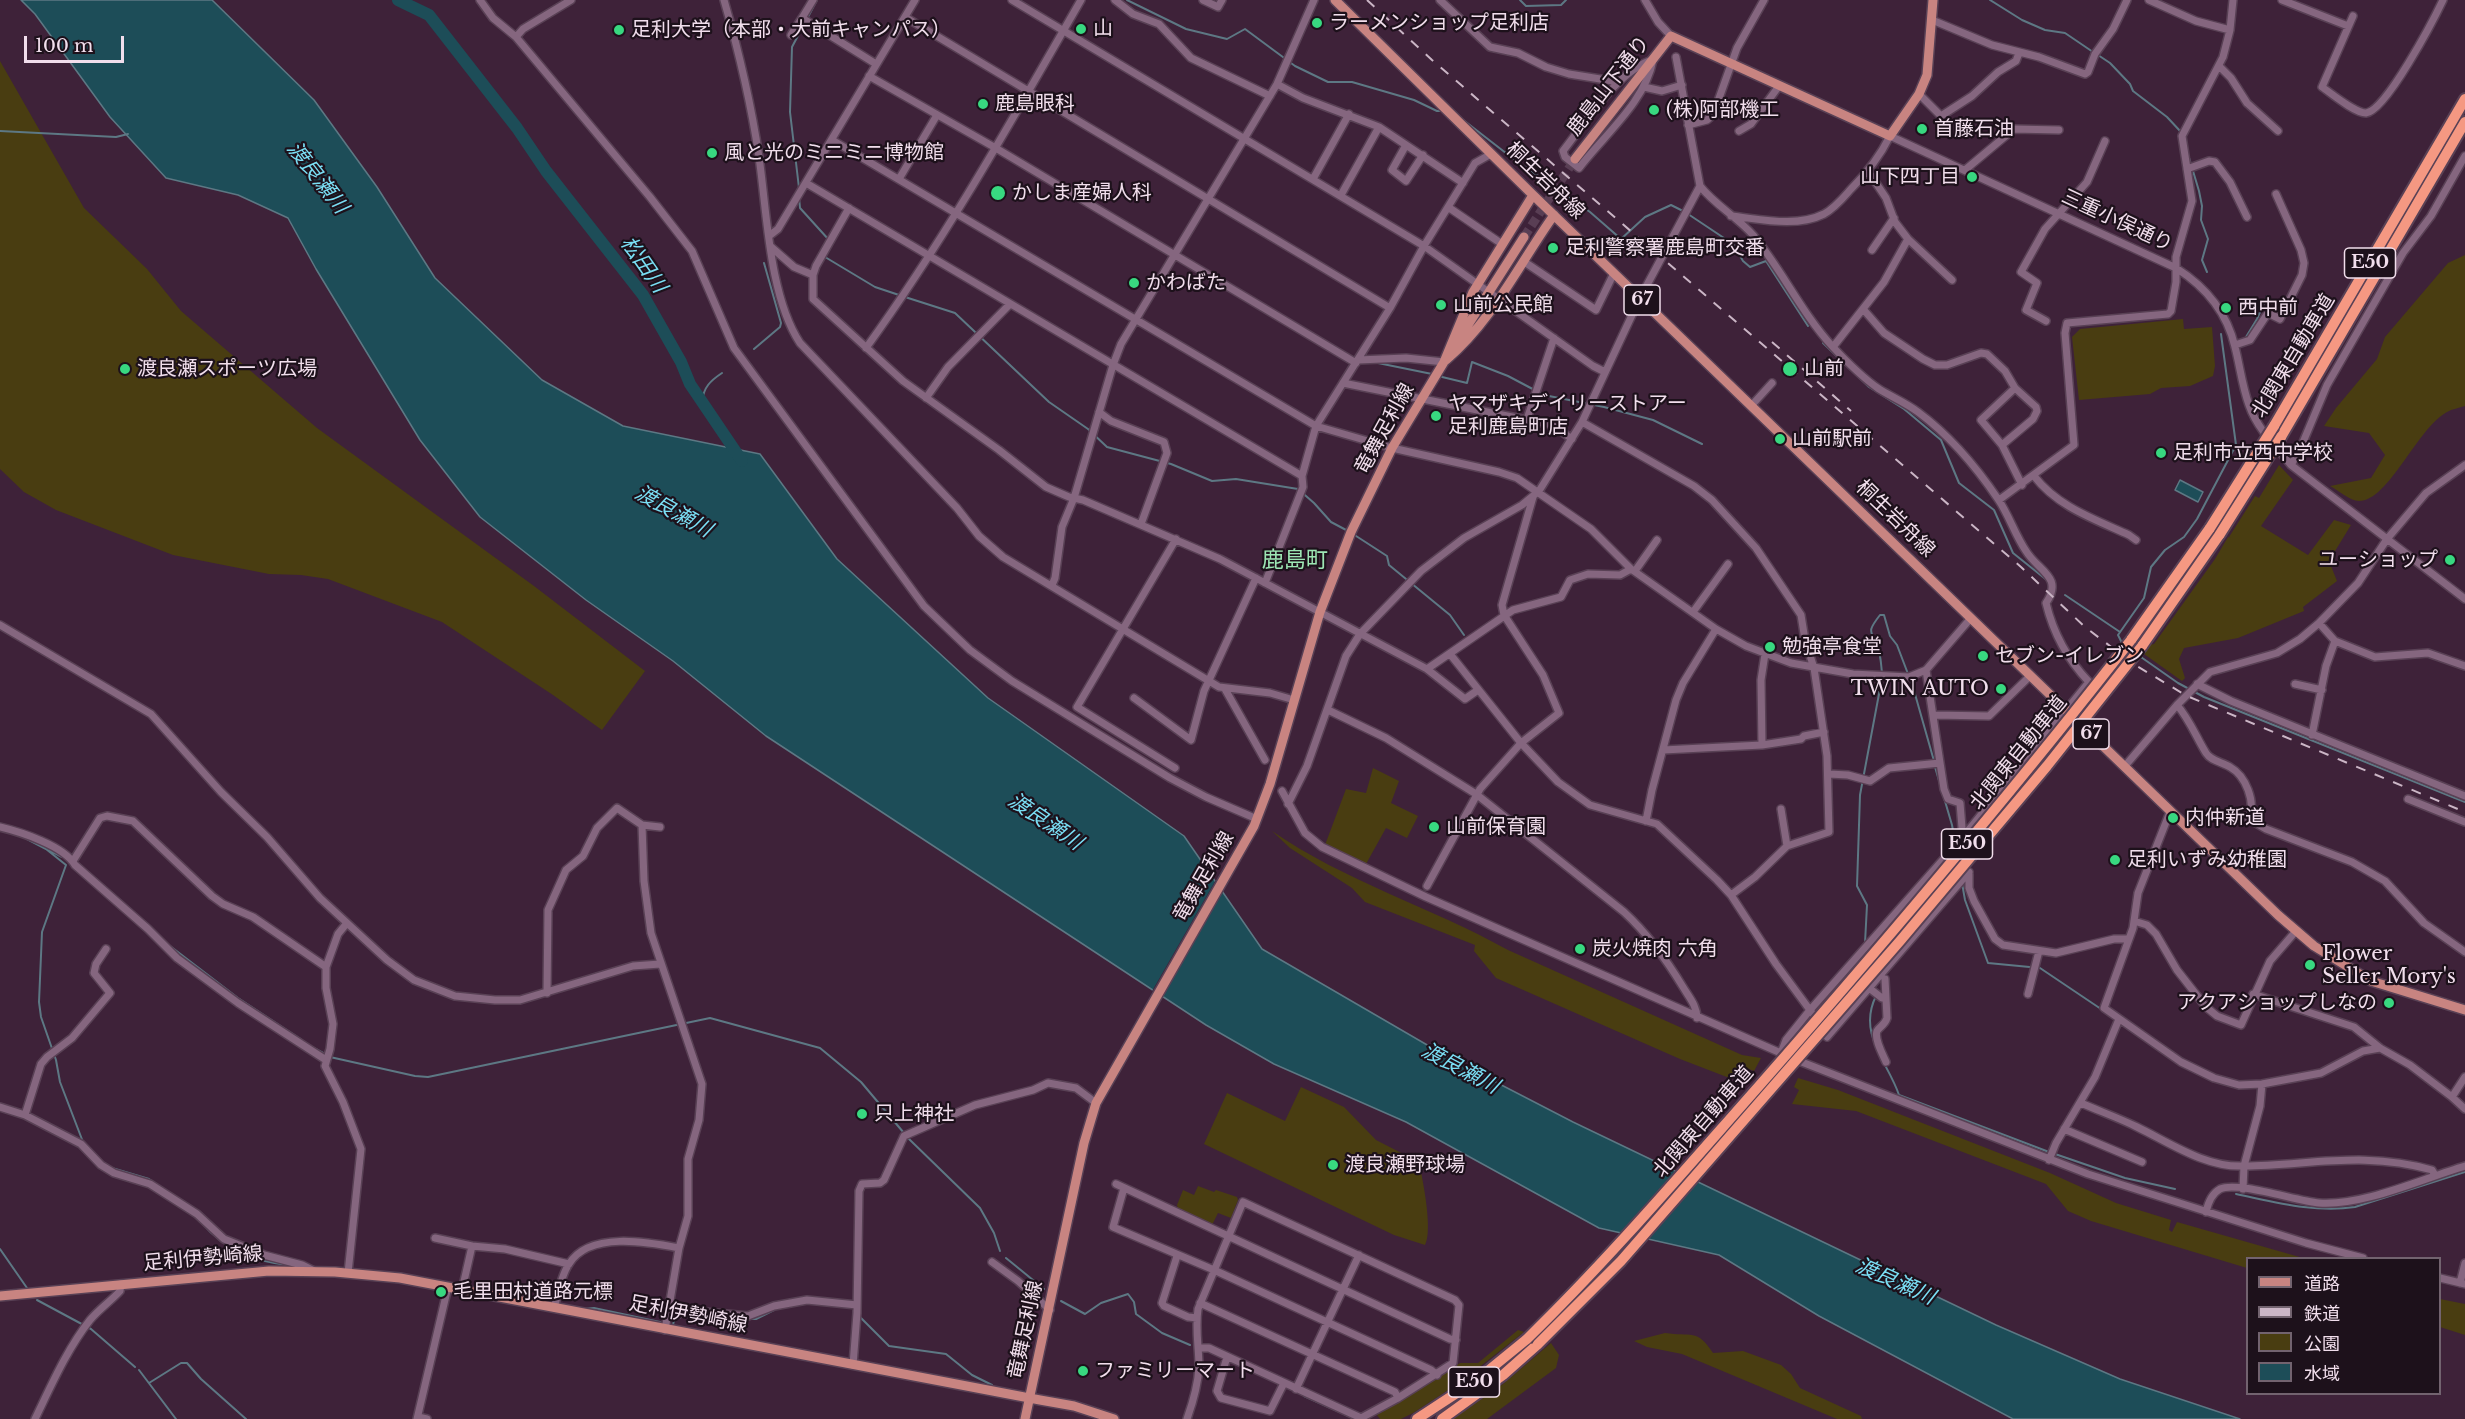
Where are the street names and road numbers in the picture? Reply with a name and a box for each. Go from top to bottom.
street label: 鹿島山下通り [1563,31,1655,141]
street label: 桐生岩舟線 [1501,138,1589,224]
street label: 三重小俣通り [2058,185,2176,257]
road number: E50 [2344,248,2396,278]
road number: 67 [1624,285,1660,315]
street label: 北関東自動車道 [2248,290,2340,422]
street label: 竜舞足利線 [1350,379,1420,479]
street label: 桐生岩舟線 [1851,476,1939,562]
street label: 北関東自動車道 [1966,691,2072,815]
road number: 67 [2073,719,2109,749]
street label: 竜舞足利線 [1169,828,1239,926]
road number: E50 [1942,829,1992,859]
street label: 北関東自動車道 [1649,1061,1759,1183]
street label: 足利伊勢崎線 [142,1242,264,1276]
street label: 竜舞足利線 [1004,1279,1048,1381]
street label: 足利伊勢崎線 [627,1292,749,1338]
road number: E50 [1448,1367,1500,1397]

